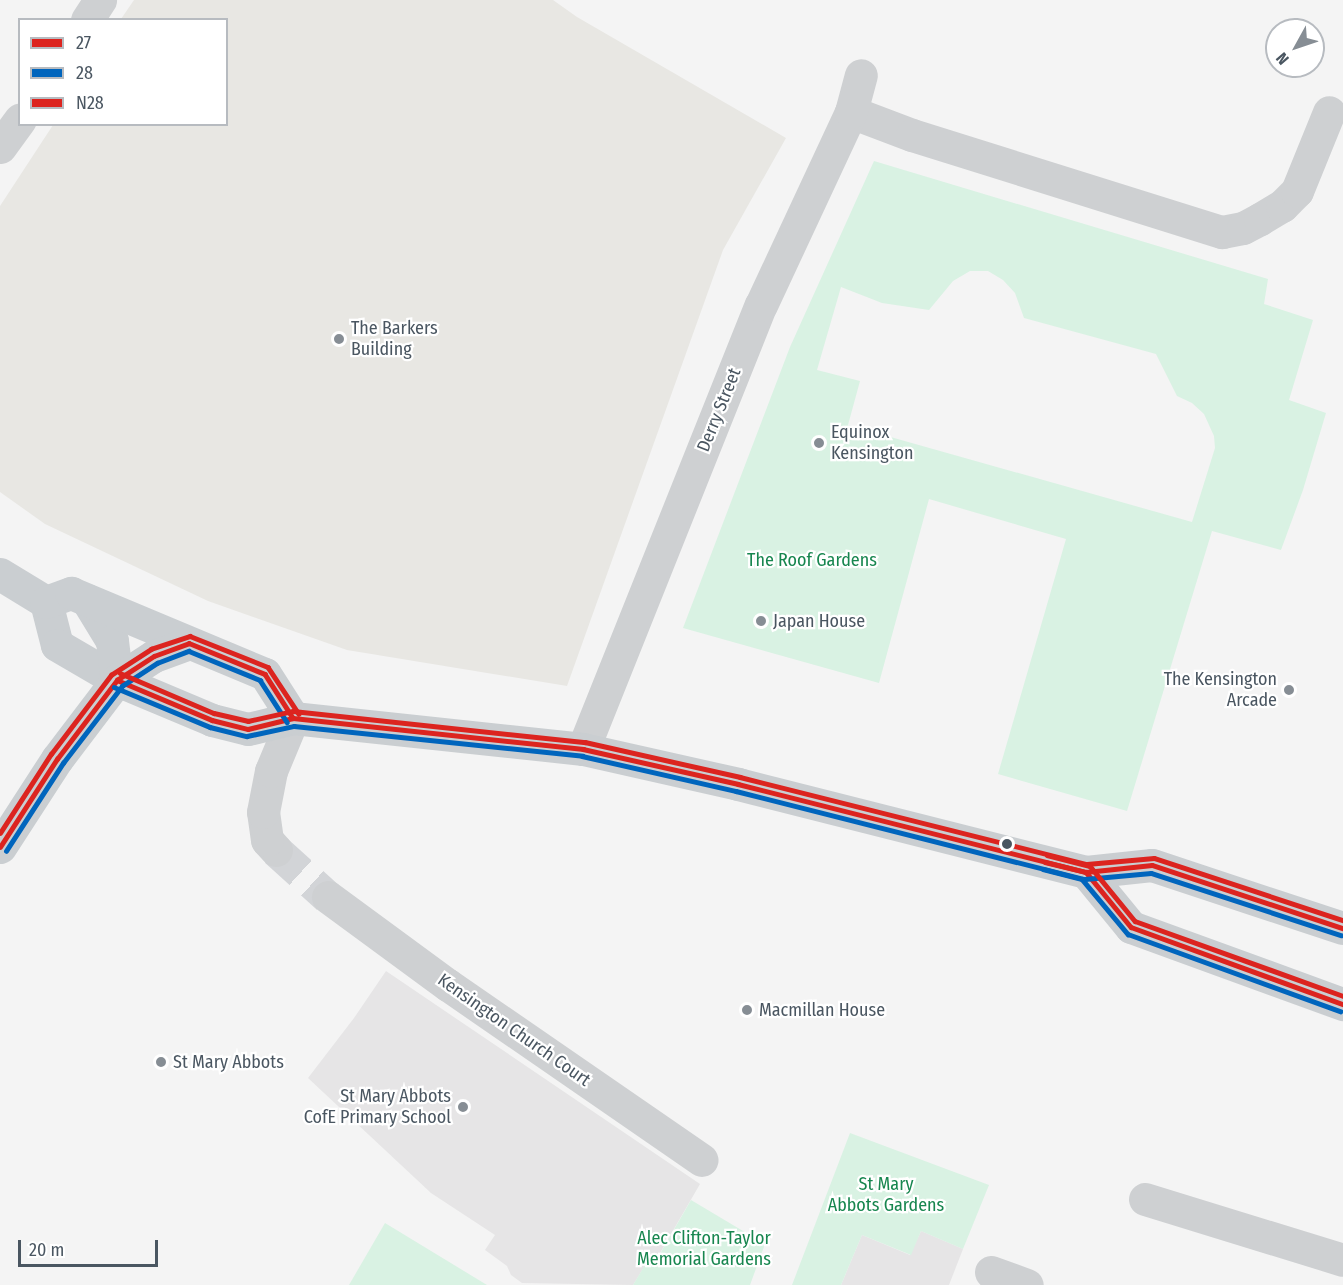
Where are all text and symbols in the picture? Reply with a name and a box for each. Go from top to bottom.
legend [18,18,228,126]
north arrow [1265,18,1325,78]
text: 27 [76,32,91,54]
text: N [1272,49,1293,68]
text: 28 [76,62,93,84]
text: N28 [76,92,104,114]
place label: The Barkers Building [351,318,438,360]
marker: The Barkers Building [332,332,346,346]
street label: Derry Street [692,365,746,455]
place label: Equinox Kensington [831,422,913,464]
marker: Equinox Kensington [812,436,826,450]
park label: The Roof Gardens [747,549,877,571]
place label: Japan House [773,610,865,632]
marker: Japan House [754,614,768,628]
place label: The Kensington Arcade [1164,669,1277,712]
marker: The Kensington Arcade [1282,683,1296,697]
unlabelled marker [1001,838,1013,850]
street label: Kensington Church Court [433,969,595,1091]
place label: Macmillan House [759,999,885,1021]
marker: Macmillan House [740,1003,754,1017]
place label: St Mary Abbots [173,1051,284,1073]
marker: St Mary Abbots [154,1055,168,1069]
place label: St Mary Abbots CofE Primary School [304,1086,451,1128]
marker: St Mary Abbots CofE Primary School [456,1100,470,1114]
park label: St Mary Abbots Gardens [828,1174,944,1216]
scale bar [21,1228,160,1266]
park label: Alec Clifton-Taylor Memorial Gardens [637,1228,771,1270]
text: 20 m [29,1239,64,1261]

